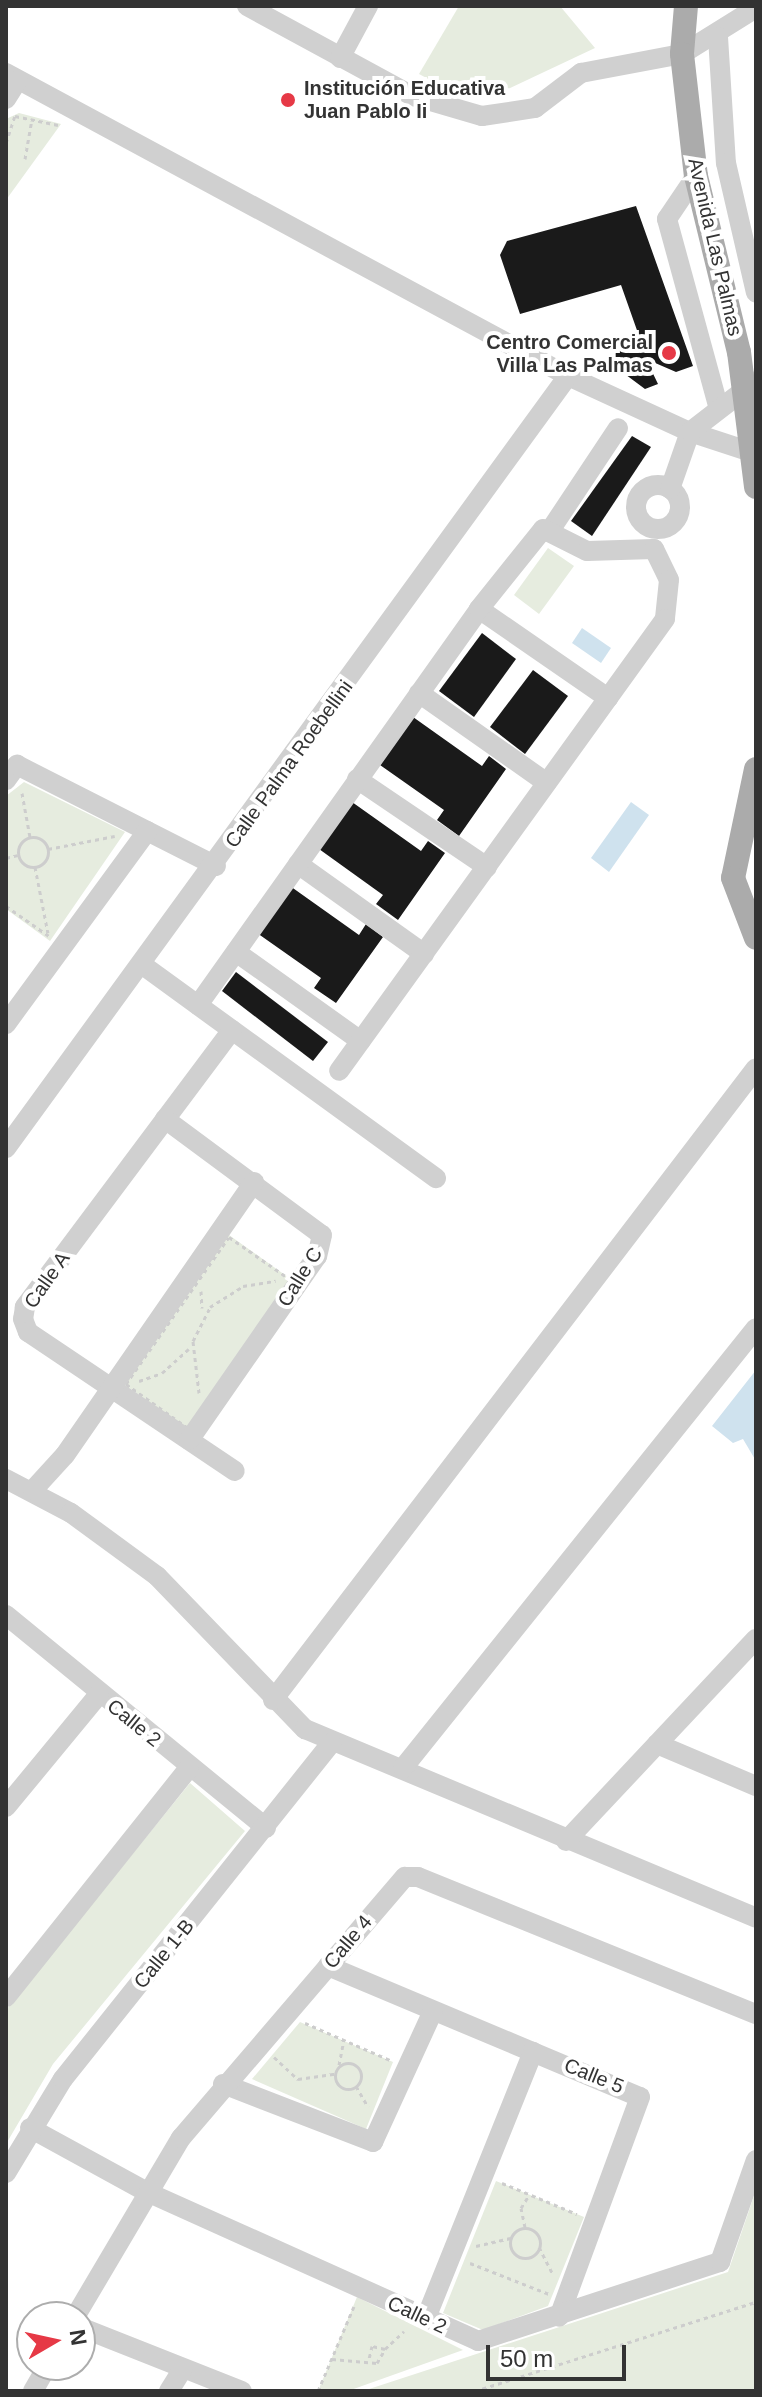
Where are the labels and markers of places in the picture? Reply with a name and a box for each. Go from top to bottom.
place label: Institución Educativa Juan Pablo Ii [304,76,505,123]
marker: Institución Educativa Juan Pablo Ii [279,91,297,109]
place label: Centro Comercial Villa Las Palmas [486,330,653,377]
marker: Centro Comercial Villa Las Palmas [660,344,678,362]

